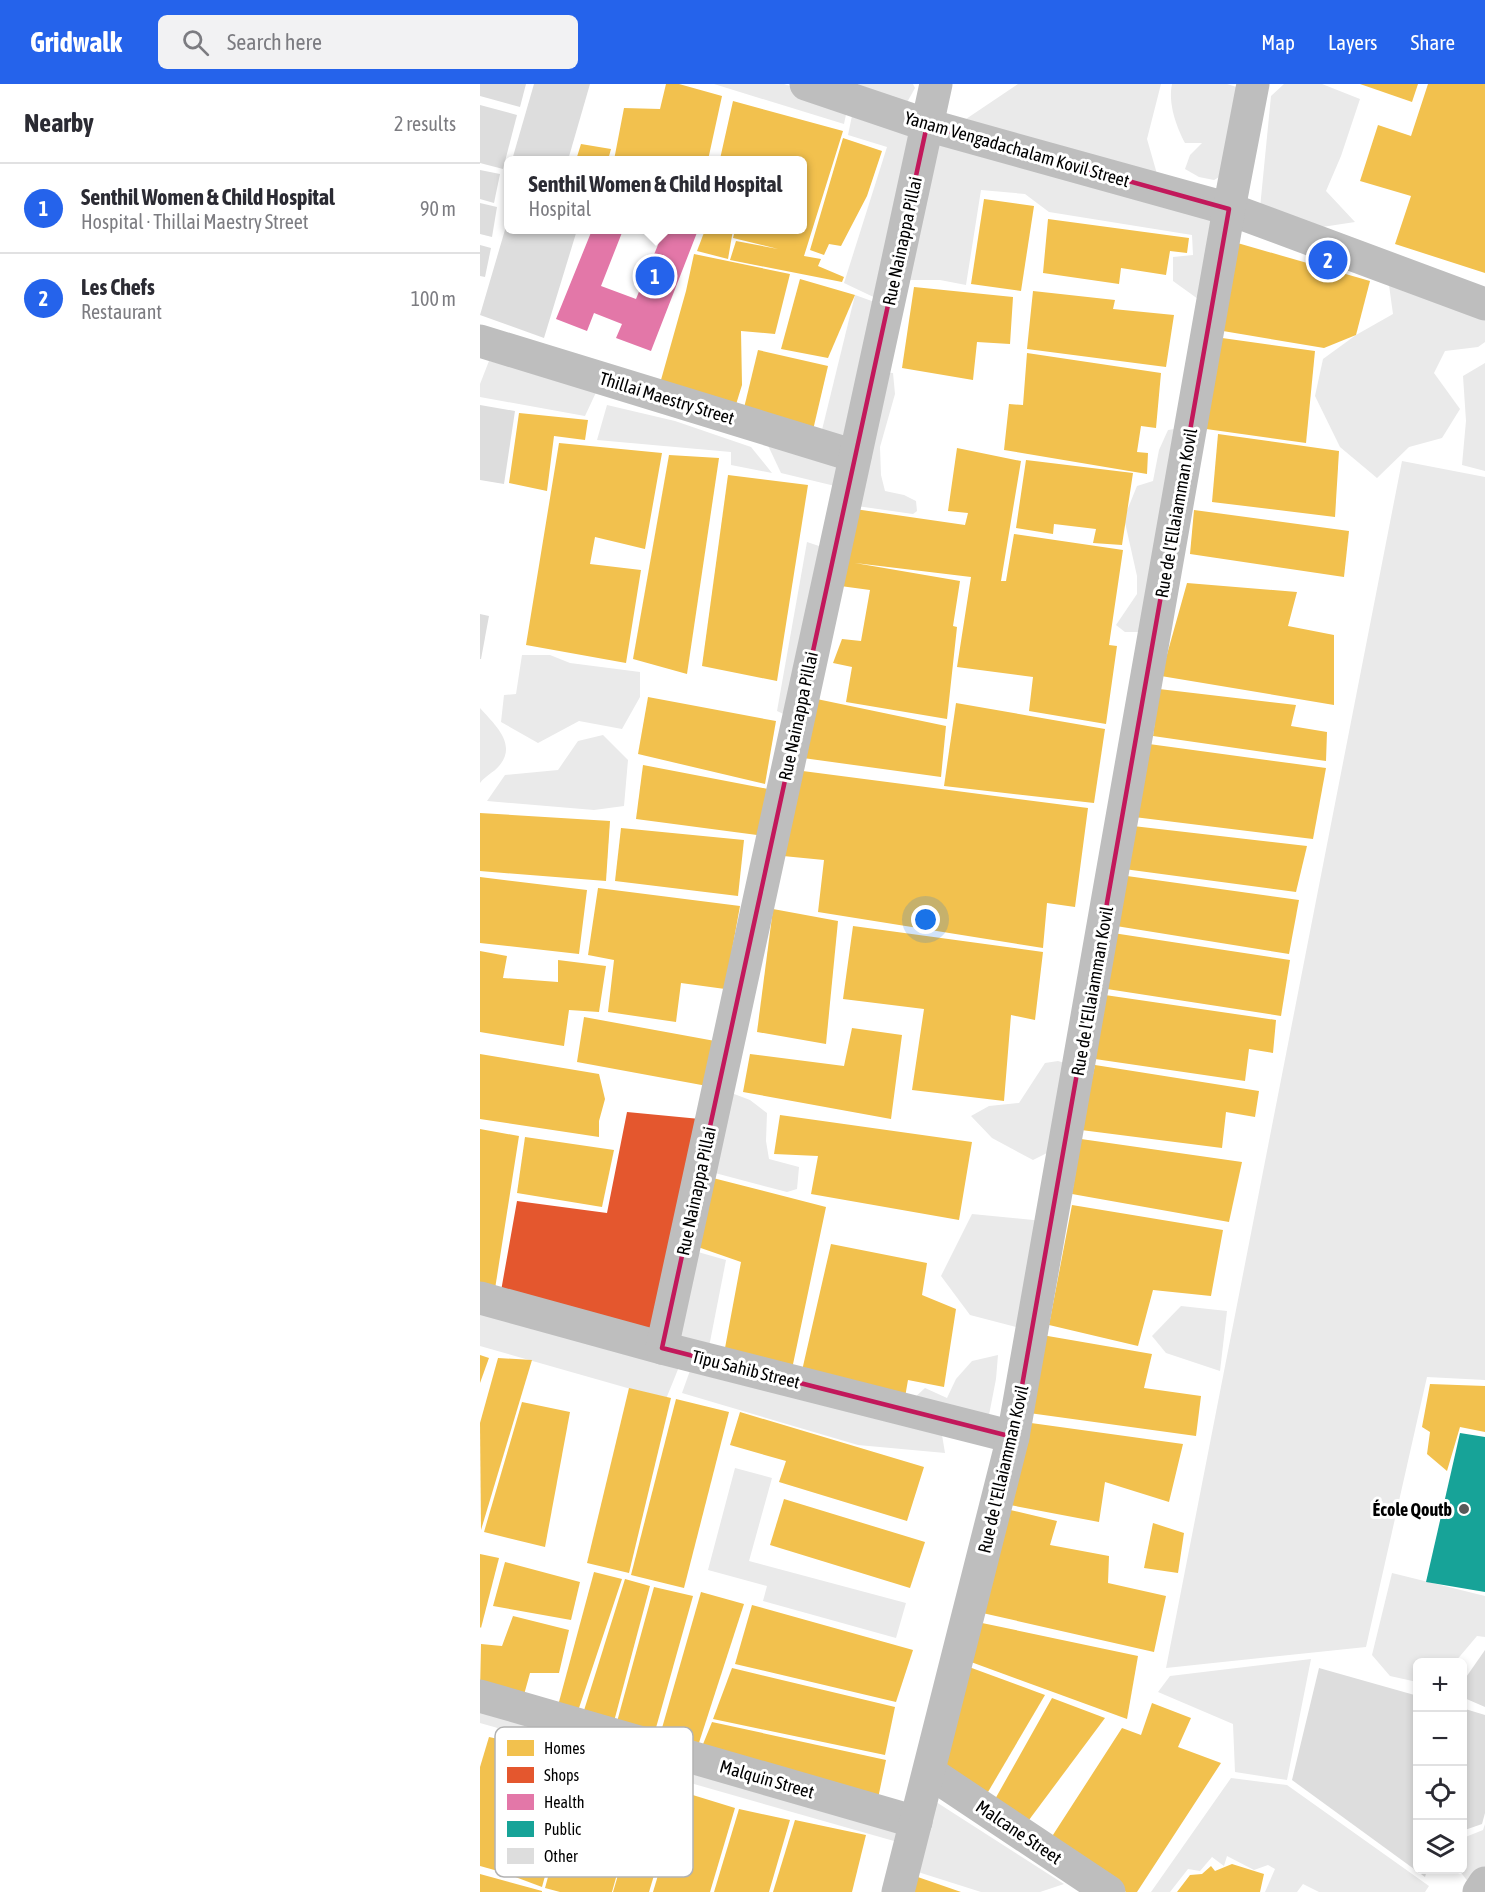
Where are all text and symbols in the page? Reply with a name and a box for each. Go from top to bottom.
search box [158,15,578,69]
text: Gridwalk [30,26,122,58]
icon: search [179,26,212,59]
text: Search here [227,29,322,55]
text: Map [1261,30,1295,54]
text: Layers [1328,30,1378,54]
text: Share [1411,30,1455,54]
street label: Yanam Vengadachalam Kovil Street [902,107,1132,191]
text: Nearby [24,108,94,138]
text: 2 results [394,112,456,135]
popup [504,156,807,234]
text: Senthil Women & Child Hospital [529,171,782,197]
street label: Rue Nainappa Pillai [878,175,926,307]
text: Senthil Women & Child Hospital [81,184,335,210]
text: 1 [39,197,48,220]
text: 90 m [420,197,456,220]
text: Hospital [529,197,591,220]
text: Hospital · Thillai Maestry Street [81,210,309,233]
pin: 2 [1308,238,1348,282]
pin: 1 [636,254,675,298]
text: Les Chefs [81,274,155,300]
text: 2 [39,287,48,310]
text: 100 m [411,287,456,310]
text: Restaurant [81,300,162,323]
street label: Thillai Maestry Street [597,368,737,428]
street label: Rue de l'Ellaiamman Kovil [1151,426,1201,599]
street label: Rue Nainappa Pillai [774,650,822,782]
street label: Rue de l'Ellaiamman Kovil [1067,904,1117,1077]
your location [911,905,940,934]
street label: Rue Nainappa Pillai [672,1125,720,1257]
street label: Tipu Sahib Street [690,1345,802,1393]
street label: Rue de l'Ellaiamman Kovil [973,1383,1033,1555]
place label: École Qoutb [1373,1499,1452,1520]
marker: École Qoutb [1457,1502,1471,1516]
map controls [1413,1658,1467,1874]
button: + [1413,1658,1467,1712]
button: − [1413,1712,1467,1766]
legend [495,1727,693,1877]
text: Homes [544,1739,586,1757]
street label: Malquin Street [717,1756,817,1802]
text: Shops [544,1766,580,1785]
button: locate [1413,1766,1467,1820]
text: Health [544,1793,585,1811]
street label: Malcane Street [972,1796,1066,1868]
text: Public [544,1820,581,1838]
button: layers [1413,1820,1467,1874]
text: Other [544,1847,578,1865]

